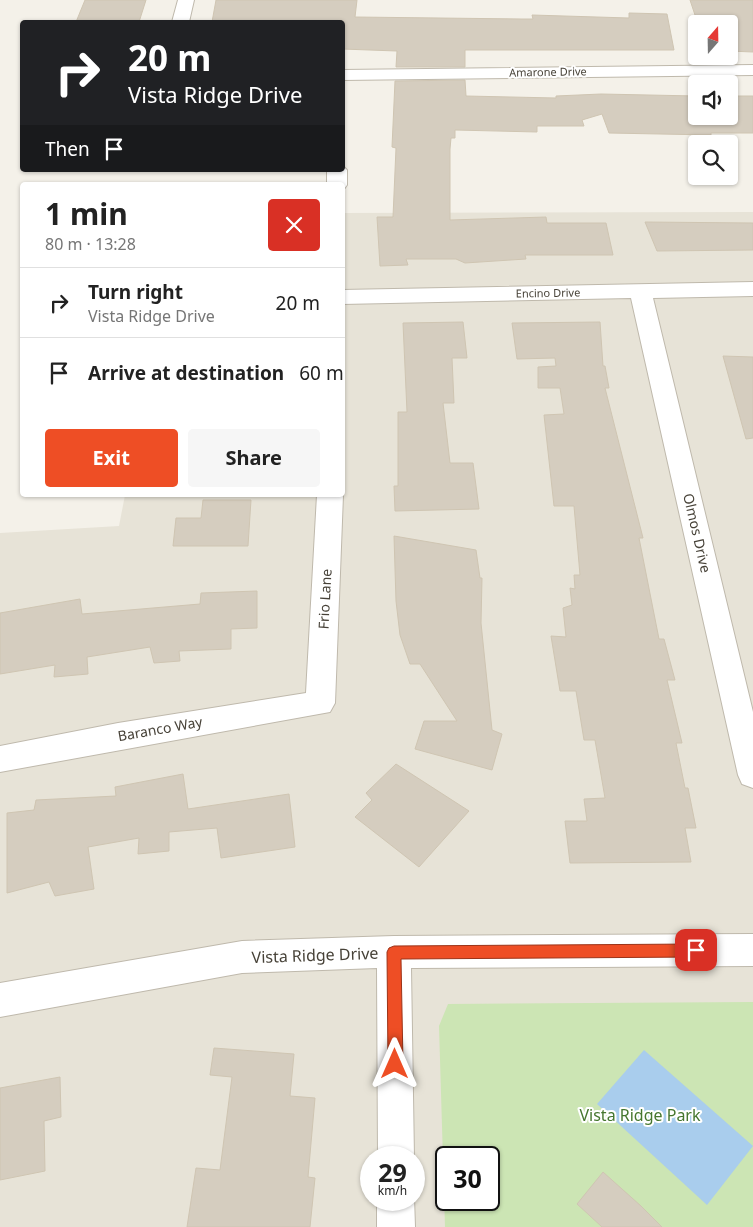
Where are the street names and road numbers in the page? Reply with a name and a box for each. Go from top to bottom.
street label: Amarone Drive [509,63,587,80]
street label: Encino Drive [516,284,580,301]
street label: Olmos Drive [679,491,716,575]
street label: Frio Lane [313,568,336,630]
street label: Baranco Way [116,712,205,745]
street label: Vista Ridge Drive [251,942,379,968]

